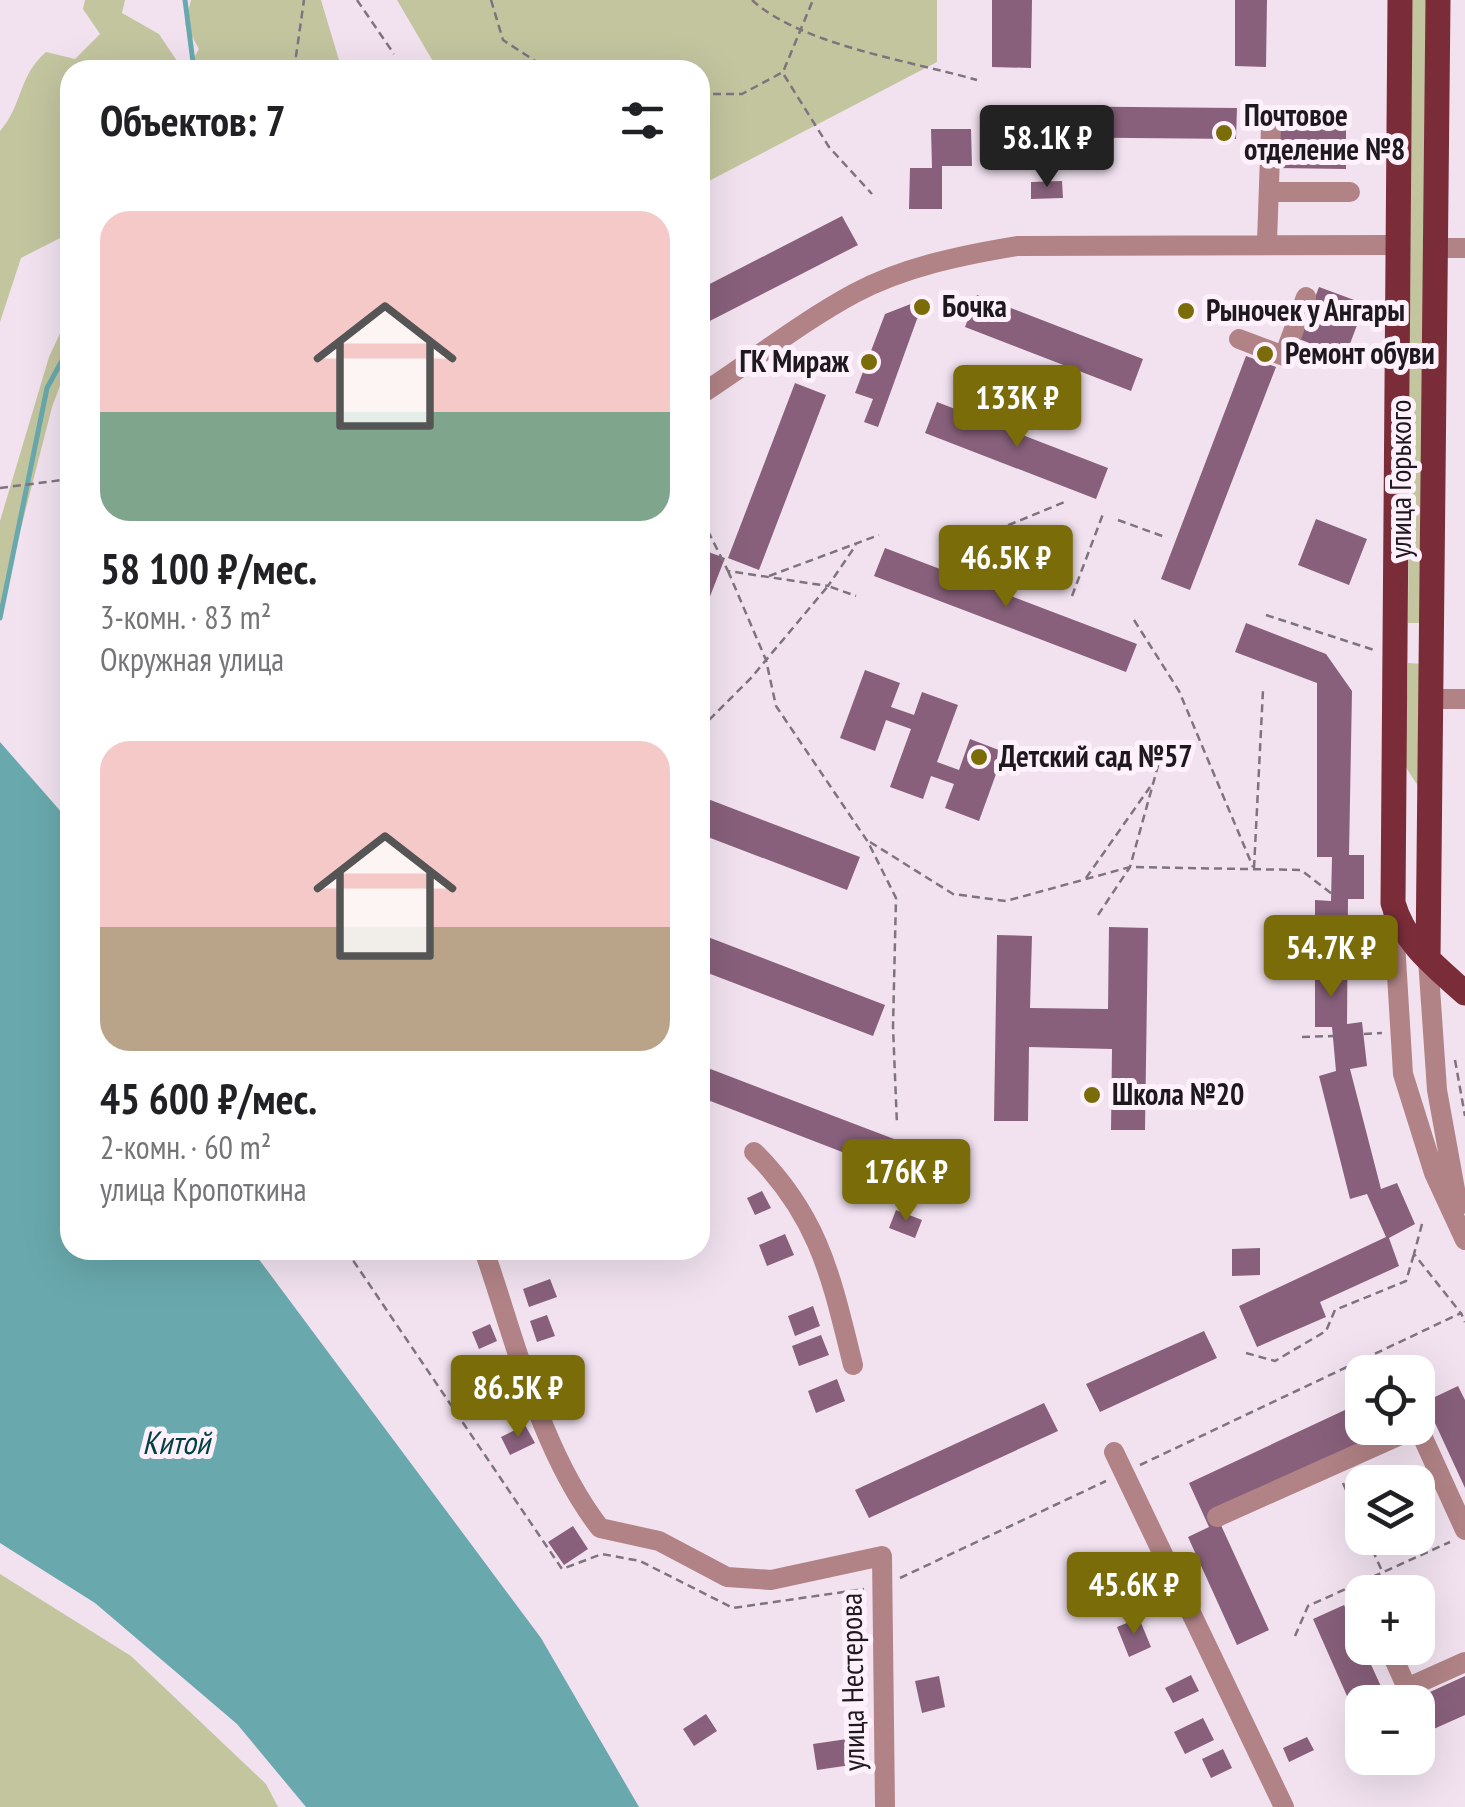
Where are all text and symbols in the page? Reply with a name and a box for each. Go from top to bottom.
text: Объектов: 7 [100,93,286,148]
icon: filters [615,93,670,148]
place label: Почтовое отделение №8 [1244,95,1405,168]
pin: 58.1K ₽ [955,105,1139,190]
text: 58.1K ₽ [1002,116,1092,158]
marker: Почтовое отделение №8 [1213,122,1235,144]
icon: home [295,276,475,456]
place label: Бочка [942,286,1007,325]
place label: Рыночек у Ангары [1206,290,1405,329]
marker: Бочка [911,296,933,318]
marker: Рыночек у Ангары [1175,300,1197,322]
place label: Ремонт обуви [1285,333,1435,372]
place label: ГК Мираж [740,341,850,380]
marker: Ремонт обуви [1254,343,1276,365]
marker: ГК Мираж [858,351,880,373]
pin: 133K ₽ [936,365,1098,450]
text: 133K ₽ [975,376,1059,418]
street label: улица Горького [1380,399,1419,559]
pin: 46.5K ₽ [914,525,1098,610]
text: 46.5K ₽ [961,536,1051,578]
text: 58 100 ₽/мес. [100,541,317,596]
text: 3-комн. · 83 m² [100,596,271,638]
text: Окружная улица [100,638,284,680]
place label: Детский сад №57 [999,736,1193,775]
marker: Детский сад №57 [968,746,990,768]
icon: home [295,806,475,986]
pin: 54.7K ₽ [1239,915,1423,1000]
text: 54.7K ₽ [1286,926,1376,968]
text: 45 600 ₽/мес. [100,1071,317,1126]
place label: Школа №20 [1112,1074,1244,1113]
marker: Школа №20 [1081,1084,1103,1106]
text: 2-комн. · 60 m² [100,1126,271,1168]
pin: 176K ₽ [825,1139,987,1224]
text: 176K ₽ [864,1150,948,1192]
text: улица Кропоткина [100,1168,307,1210]
pin: 86.5K ₽ [426,1355,610,1440]
map controls [1345,1355,1435,1775]
button: locate [1345,1355,1435,1445]
text: 86.5K ₽ [473,1366,563,1408]
water label: Китой [142,1421,213,1463]
button: layers [1345,1465,1435,1555]
pin: 45.6K ₽ [1042,1552,1226,1637]
text: 45.6K ₽ [1089,1563,1179,1605]
button: + [1345,1575,1435,1665]
street label: улица Нестерова [830,1593,873,1771]
button: − [1345,1685,1435,1775]

